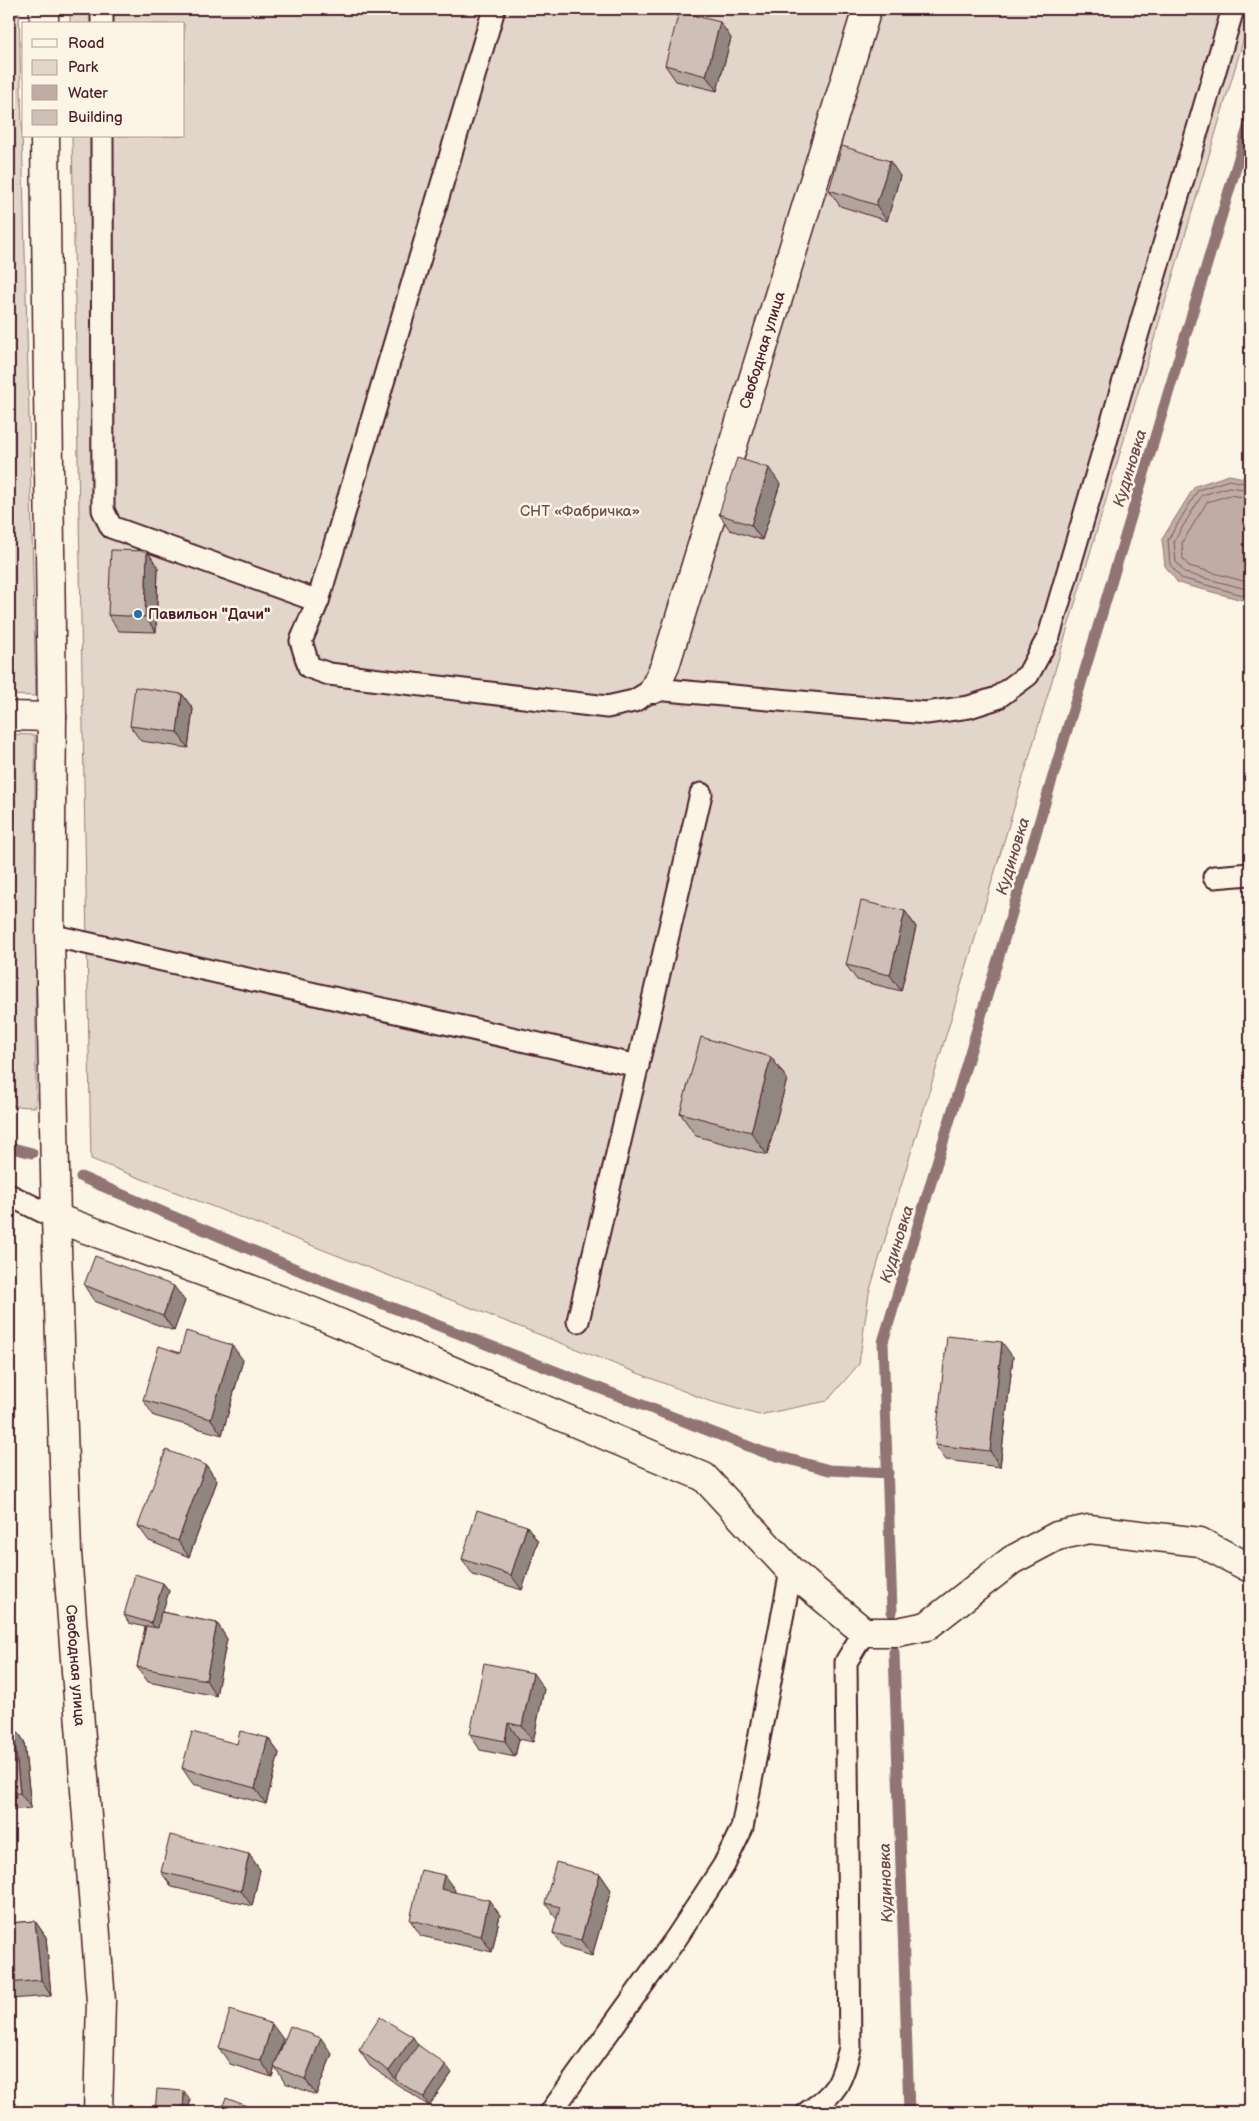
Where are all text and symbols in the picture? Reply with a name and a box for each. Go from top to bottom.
legend [22,22,185,138]
text: Road [68,34,104,53]
text: Park [68,58,99,77]
text: Water [68,84,108,103]
text: Building [68,108,123,127]
street label: Свободная улица [736,289,790,411]
water label: Кудиновка [1110,427,1151,510]
park label: СНТ «Фабричка» [520,502,640,521]
place label: Павильон "Дачи" [148,605,271,624]
marker: Павильон "Дачи" [132,608,144,620]
water label: Кудиновка [993,815,1034,898]
water label: Кудиновка [877,1203,918,1286]
street label: Свободная улица [61,1604,89,1727]
water label: Кудиновка [876,1843,897,1923]

